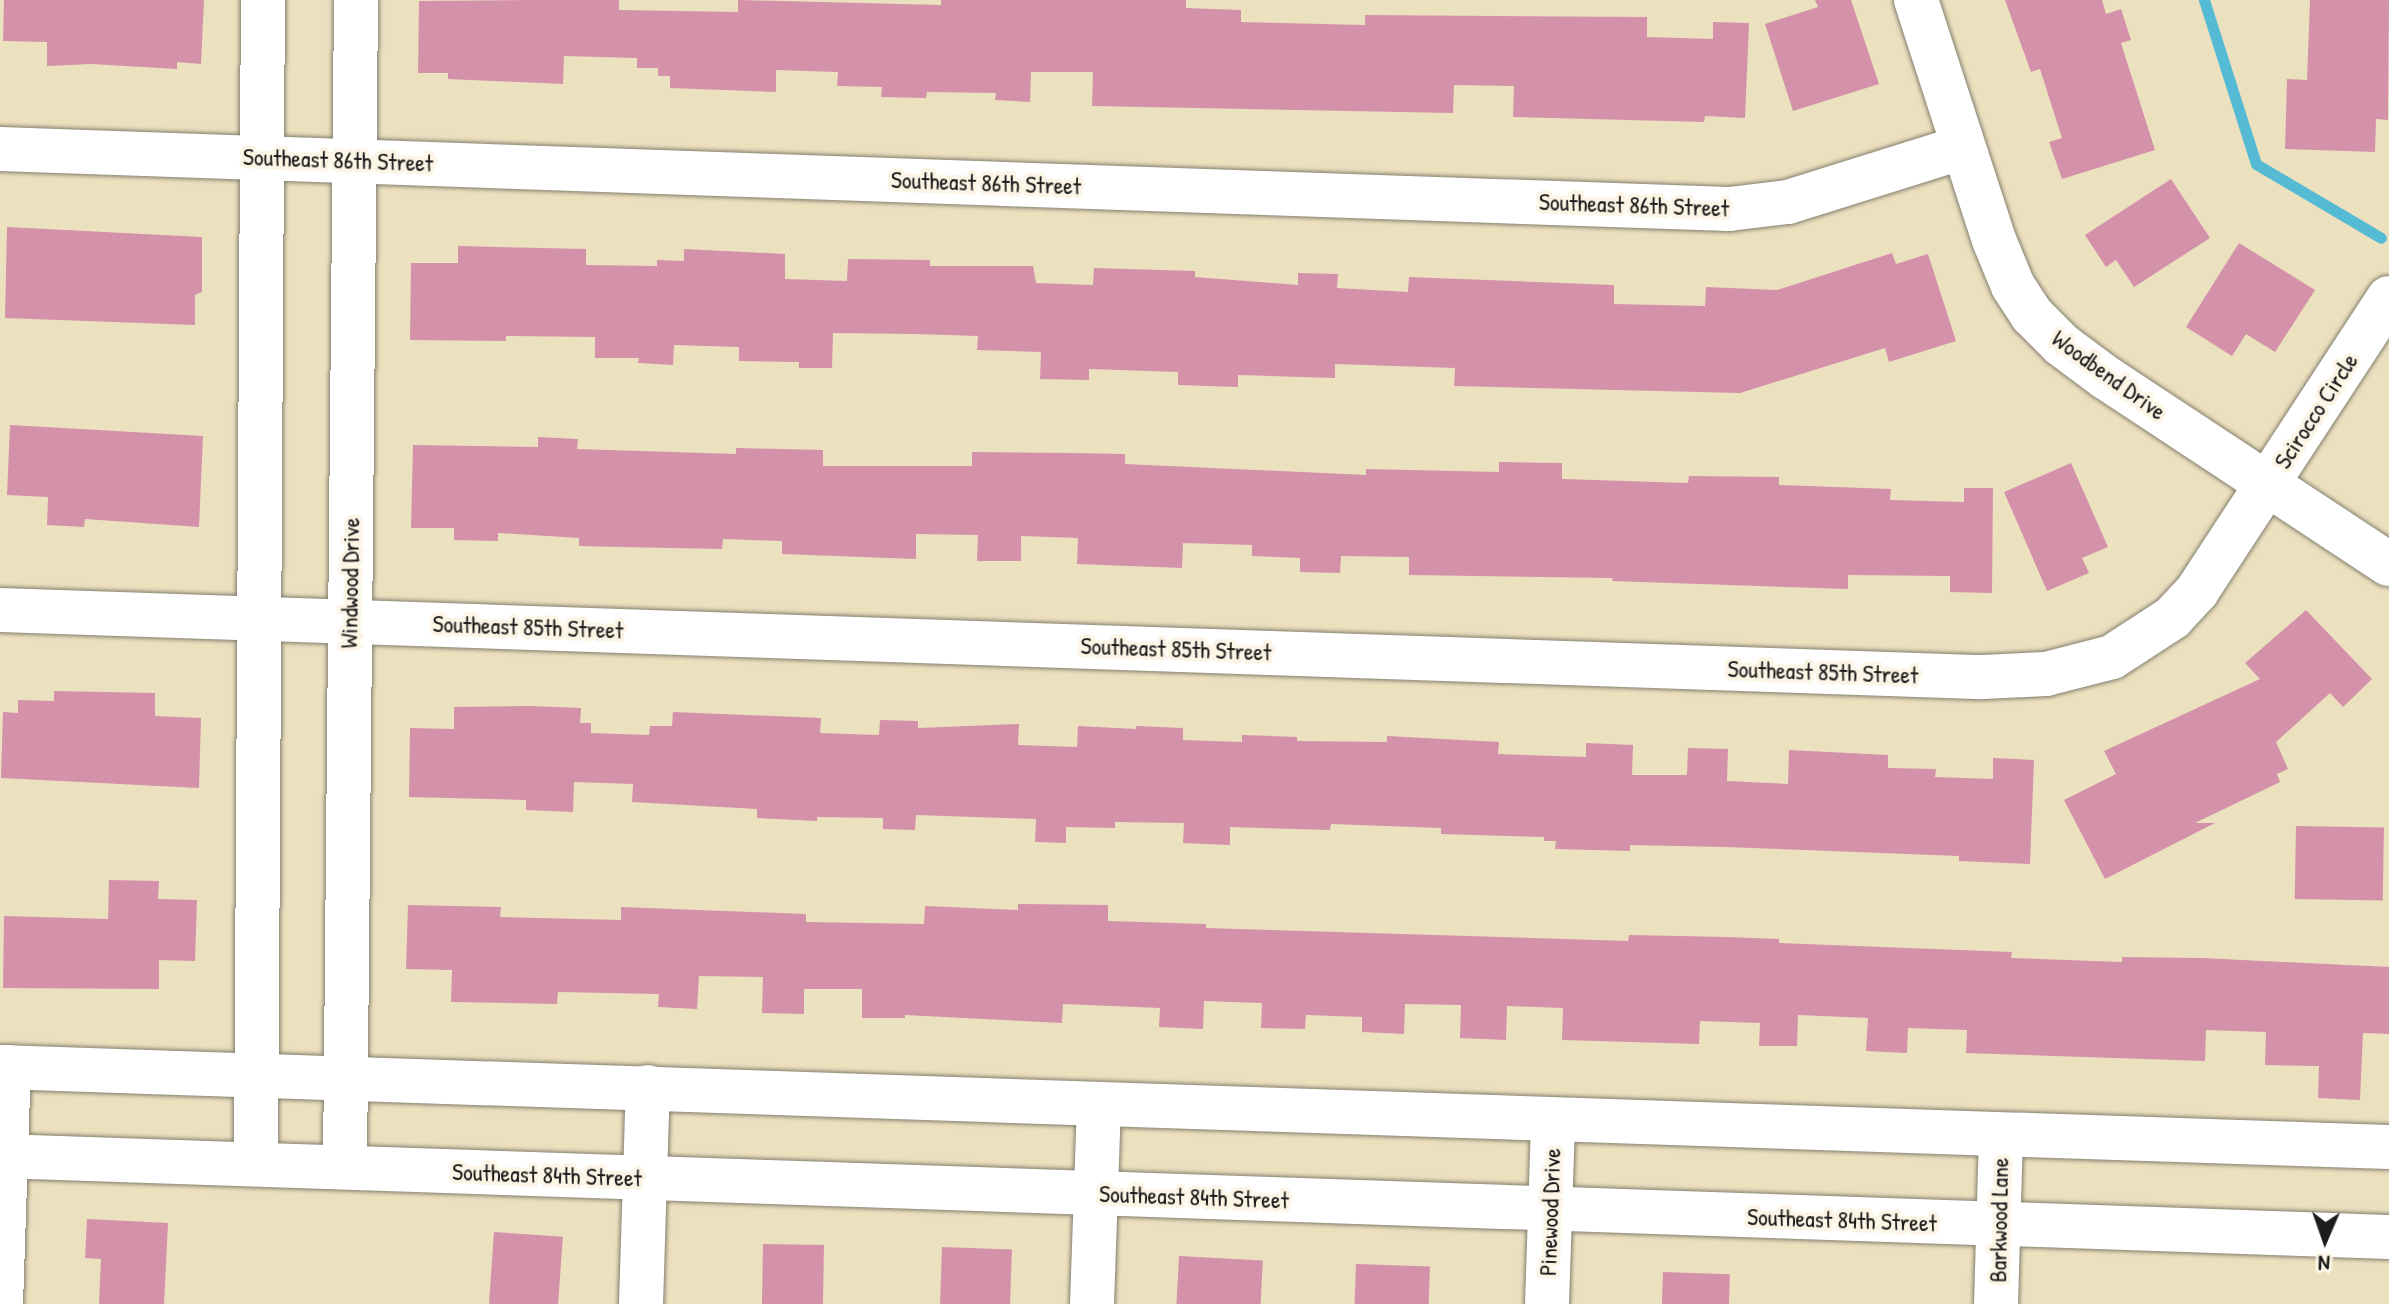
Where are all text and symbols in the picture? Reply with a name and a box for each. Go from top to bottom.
street label: Southeast 86th Street [242,142,434,178]
street label: Southeast 86th Street [890,165,1082,201]
street label: Southeast 86th Street [1538,187,1730,223]
street label: Woodbend Drive [2046,324,2172,426]
street label: Scirocco Circle [2268,348,2364,474]
street label: Windwood Drive [334,517,366,649]
street label: Southeast 85th Street [432,609,624,645]
street label: Southeast 85th Street [1080,631,1272,667]
street label: Southeast 85th Street [1727,654,1919,690]
street label: Pinewood Drive [1533,1148,1567,1276]
street label: Southeast 84th Street [452,1157,642,1193]
street label: Barkwood Lane [1984,1157,2014,1283]
street label: Southeast 84th Street [1099,1179,1289,1215]
north arrow [2285,1200,2365,1280]
street label: Southeast 84th Street [1747,1202,1937,1238]
text: N [2318,1249,2331,1279]

